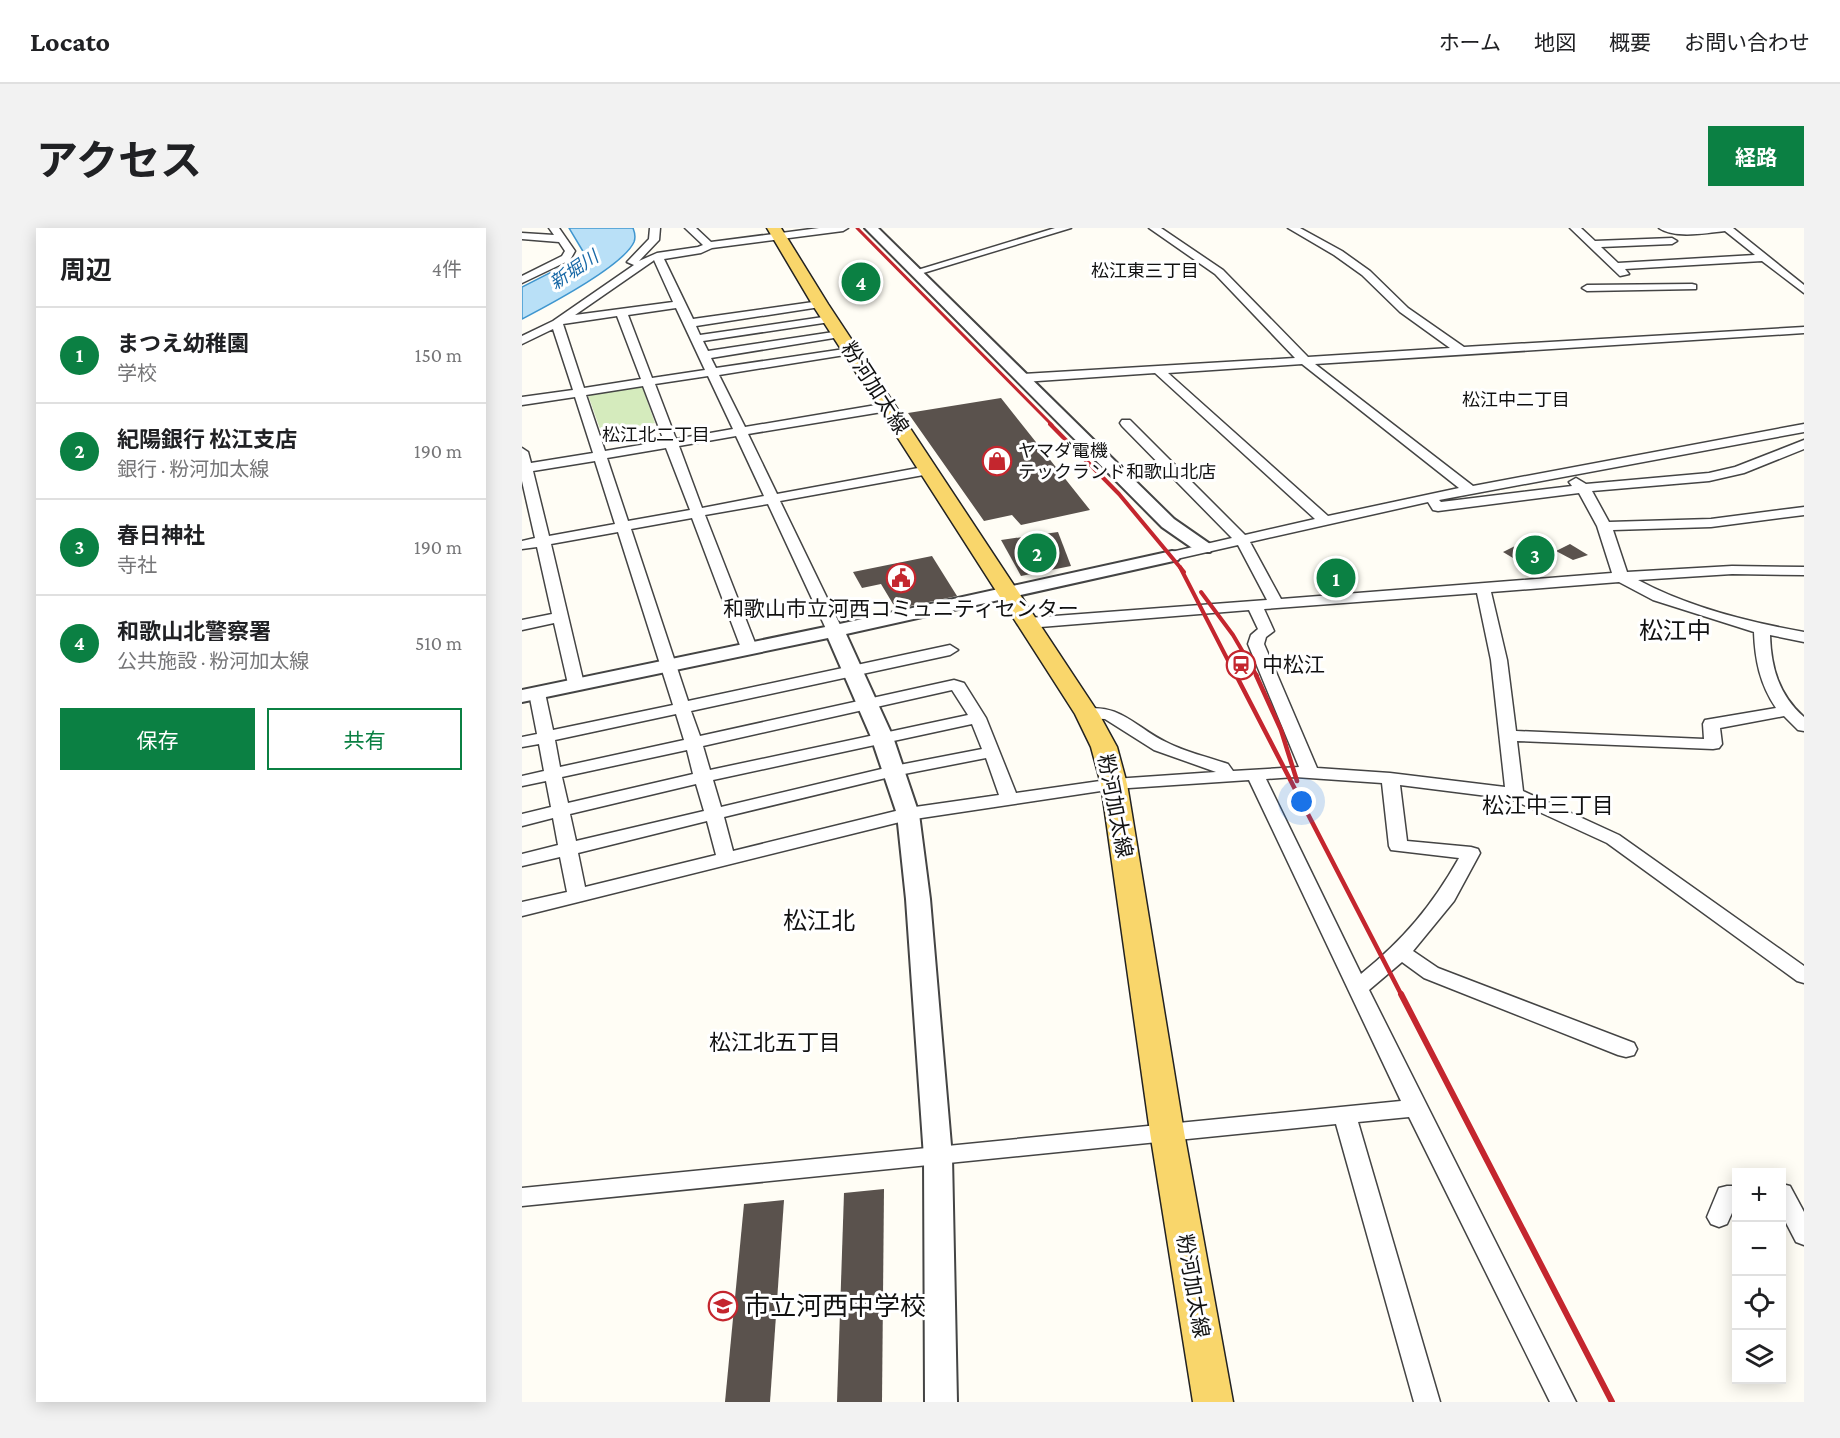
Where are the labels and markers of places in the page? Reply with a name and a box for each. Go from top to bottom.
pin: 4 [842,260,880,304]
place label: ヤマダ電機 テックランド和歌山北店 [1018,441,1216,482]
shop icon: ヤマダ電機 テックランド和歌山北店 [981,445,1013,477]
pin: 2 [1018,530,1056,576]
pin: 3 [1516,532,1554,578]
pin: 1 [1316,556,1356,600]
public building icon: 和歌山市立河西コミュニティセンター [885,562,917,594]
place label: 和歌山市立河西コミュニティセンター [723,597,1079,621]
station icon: 中松江 [1225,649,1257,681]
place label: 中松江 [1262,653,1325,677]
school or university icon: 市立河西中学校 [707,1290,739,1322]
place label: 市立河西中学校 [744,1292,926,1321]

